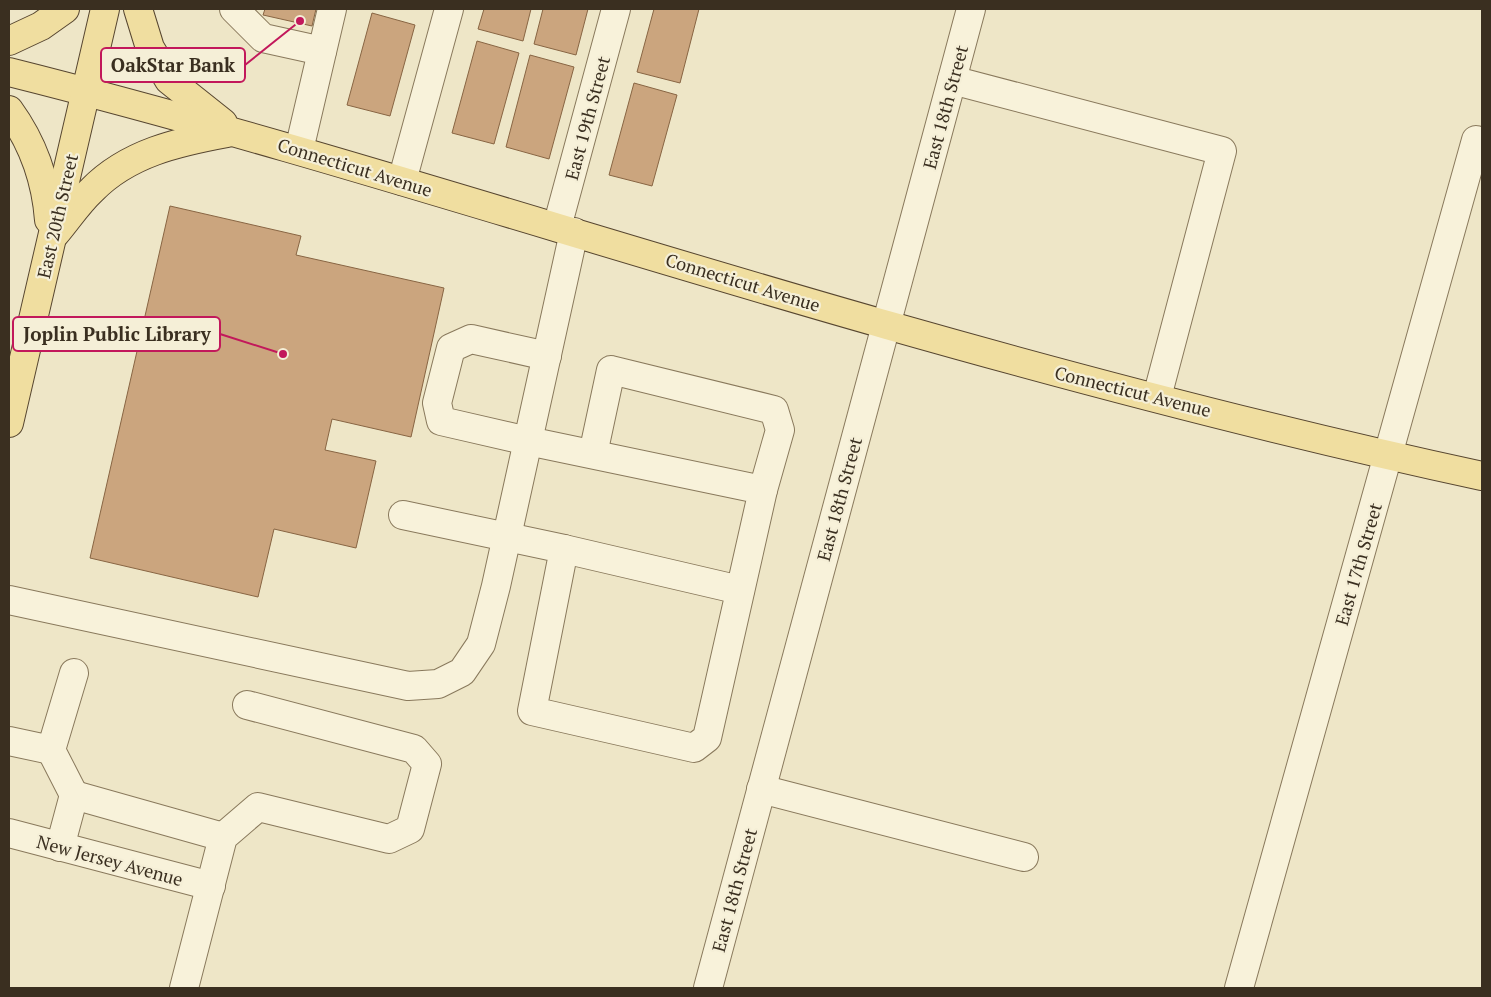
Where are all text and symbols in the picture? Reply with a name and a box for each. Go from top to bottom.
street label: East 18th Street [917,42,973,172]
callout: OakStar Bank [101,48,245,82]
text: OakStar Bank [111,52,236,77]
street label: East 19th Street [559,53,615,183]
street label: Connecticut Avenue [275,132,435,202]
street label: East 20th Street [31,151,83,281]
street label: Connecticut Avenue [663,247,823,317]
callout: Joplin Public Library [13,317,220,351]
text: Joplin Public Library [23,321,212,346]
street label: Connecticut Avenue [1052,360,1214,422]
street label: East 18th Street [811,434,867,564]
street label: East 17th Street [1329,500,1387,628]
street label: East 18th Street [706,825,762,955]
street label: New Jersey Avenue [34,829,186,891]

